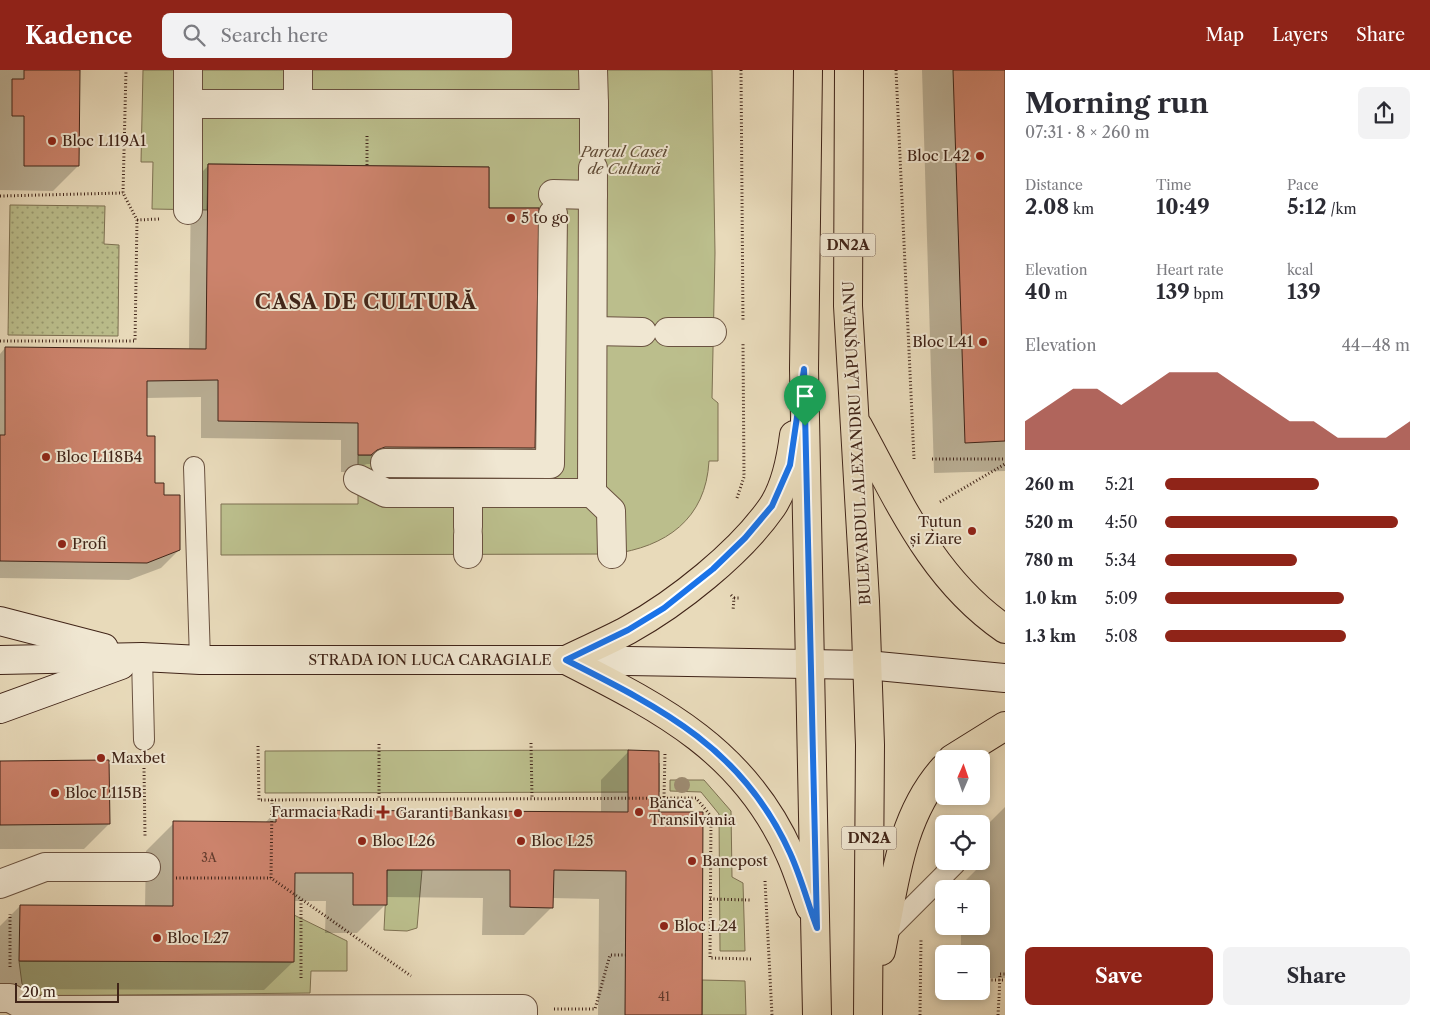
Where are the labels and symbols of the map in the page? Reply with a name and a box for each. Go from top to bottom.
place label: Bloc L119A1 [62,131,147,150]
marker: Bloc L119A1 [46,135,58,147]
park label: Parcul Casei de Cultură [580,142,669,178]
place label: Bloc L42 [907,146,970,165]
marker: Bloc L42 [974,150,986,162]
place label: 5 to go [521,208,569,227]
marker: 5 to go [505,212,517,224]
road number: DN2A [820,234,876,256]
street label: BULEVARDUL ALEXANDRU LĂPUȘNEANU [839,280,874,605]
district label: CASA DE CULTURĂ [255,289,477,314]
place label: Bloc L41 [912,332,974,351]
marker: Bloc L41 [977,336,989,348]
pin [784,375,826,426]
place label: Bloc L118B4 [56,447,142,466]
marker: Bloc L118B4 [40,451,52,463]
place label: Tutun și Ziare [910,512,963,548]
marker: Tutun și Ziare [966,525,978,537]
place label: Profi [72,534,107,553]
marker: Profi [56,538,68,550]
street label: STRADA ION LUCA CARAGIALE [308,650,552,669]
place label: Maxbet [111,748,166,767]
north arrow [935,750,990,805]
marker: Maxbet [95,752,107,764]
place label: Bloc L115B [65,783,142,802]
marker: Bloc L115B [49,787,61,799]
place label: Banca Transilvania [649,793,736,829]
place label: Farmacia Radi [271,802,373,821]
place label: Garanti Bankası [395,803,508,822]
marker: Farmacia Radi [377,806,389,818]
marker: Banca Transilvania [633,806,645,818]
marker: Garanti Bankası [512,807,524,819]
road number: DN2A [842,826,896,850]
place label: Bloc L26 [372,831,435,850]
place label: Bloc L25 [531,831,594,850]
marker: Bloc L26 [356,835,368,847]
marker: Bloc L25 [515,835,527,847]
house number: 3A [201,850,218,865]
place label: Bancpost [702,851,769,870]
marker: Bancpost [686,855,698,867]
place label: Bloc L24 [674,916,737,935]
marker: Bloc L24 [658,920,670,932]
place label: Bloc L27 [167,928,229,947]
marker: Bloc L27 [151,932,163,944]
scale bar [15,980,119,1003]
house number: 41 [658,989,670,1004]

